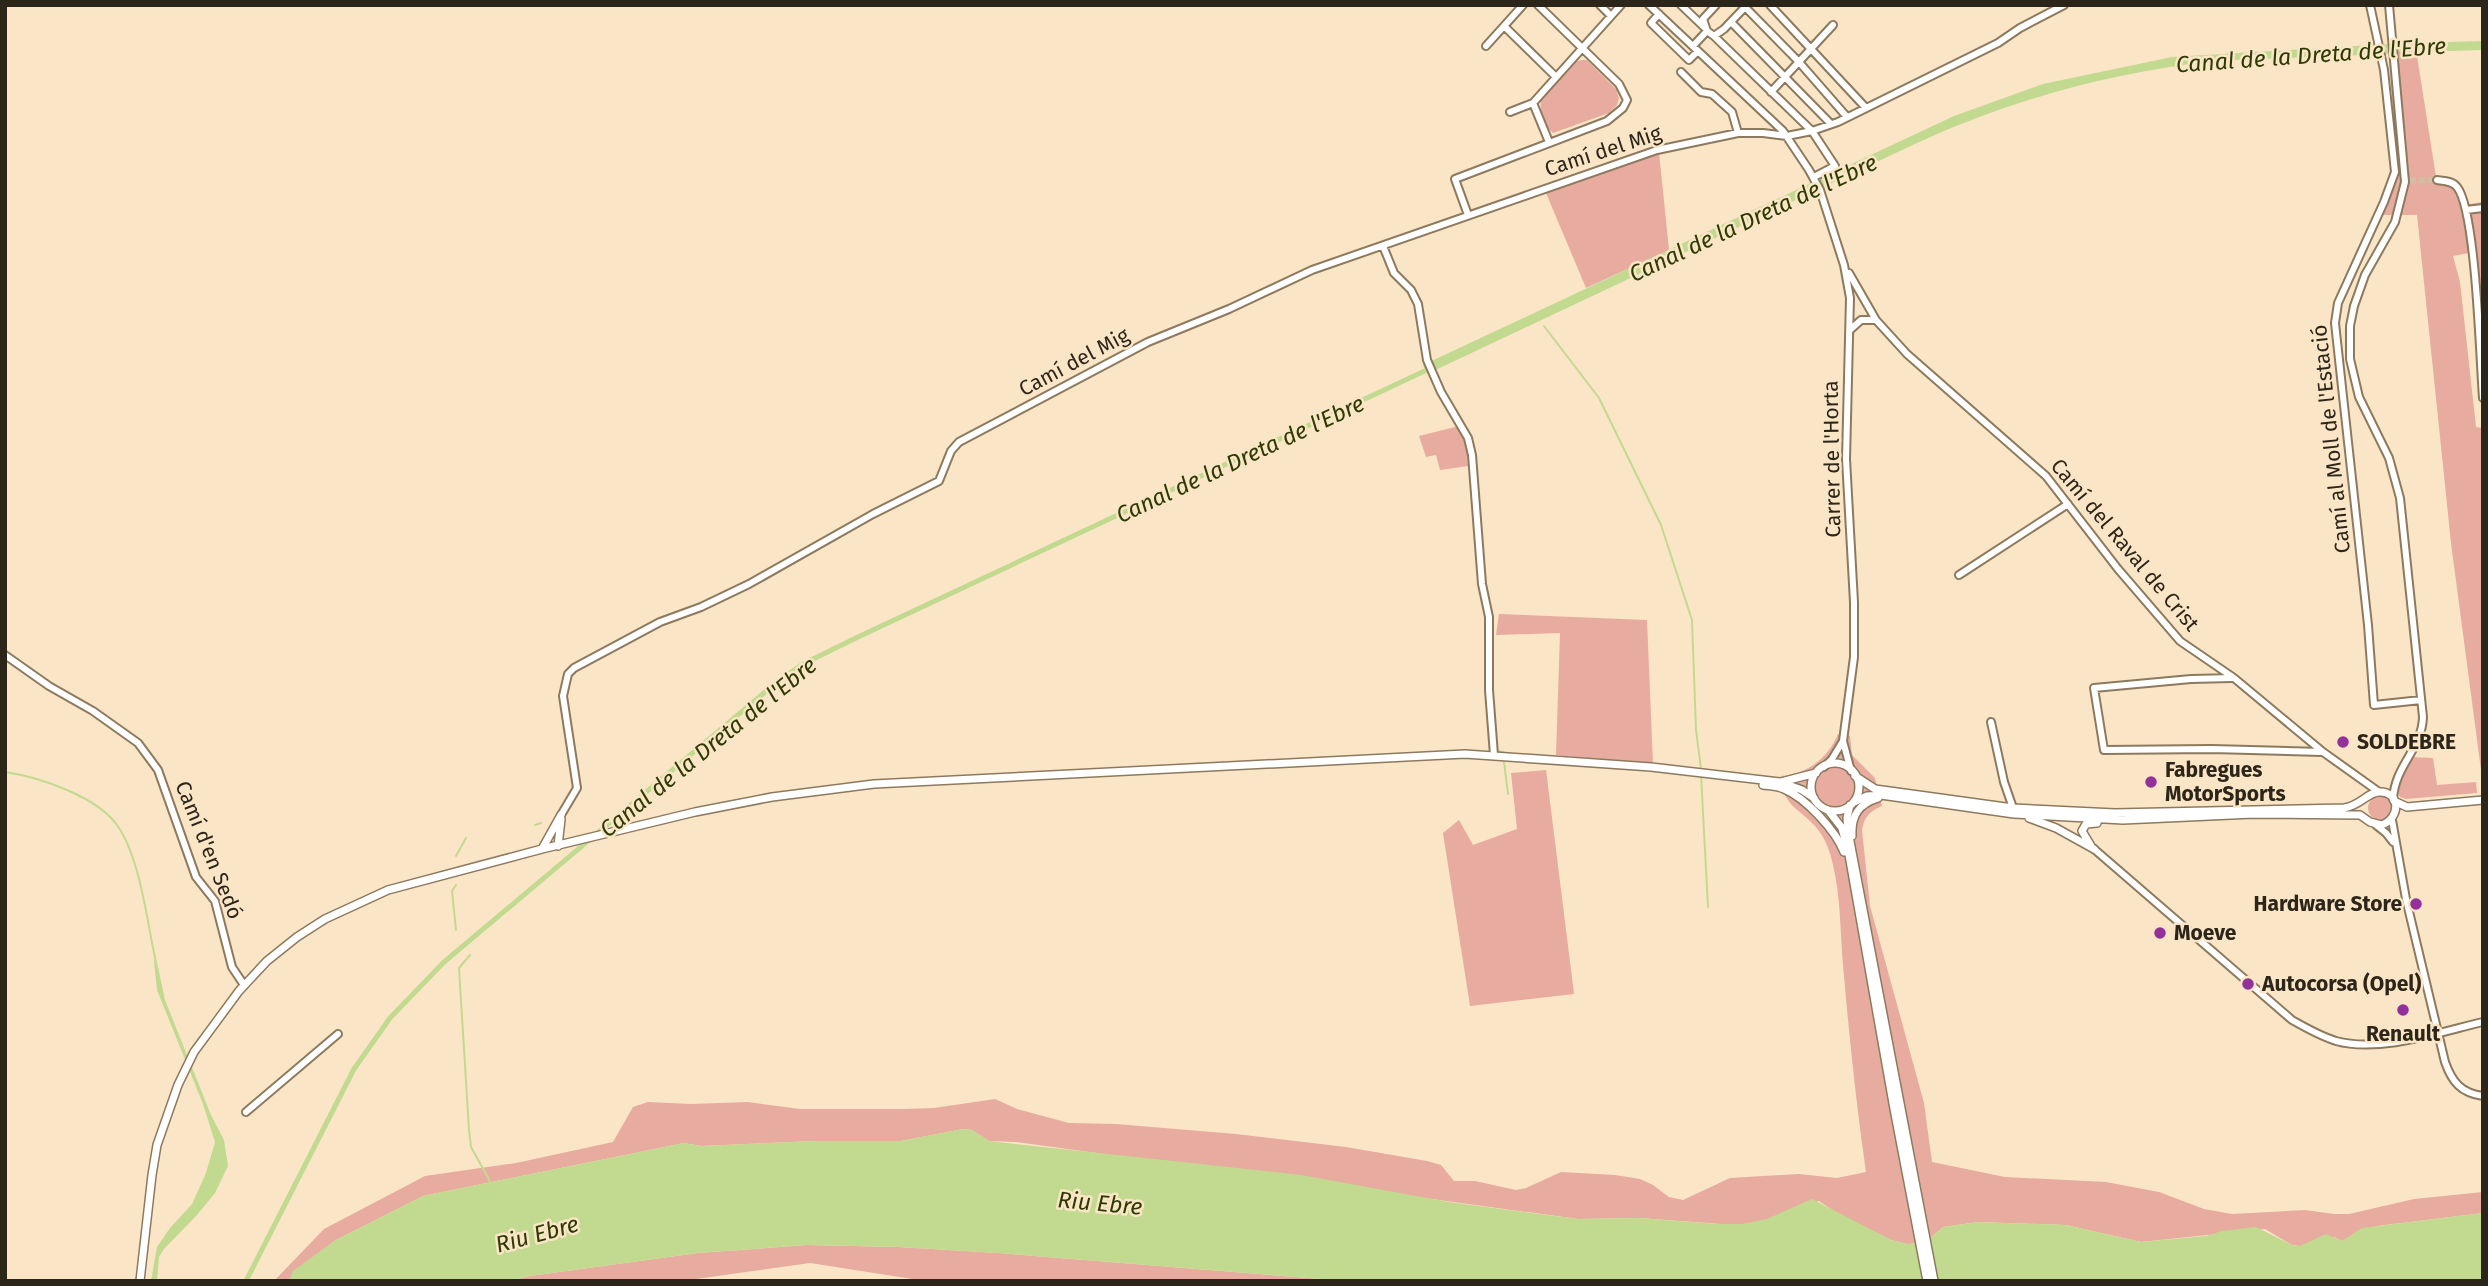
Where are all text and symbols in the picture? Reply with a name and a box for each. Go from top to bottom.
water label: Canal de la Dreta de l'Ebre [2175,32,2447,78]
street label: Camí del Mig [1541,120,1665,182]
water label: Canal de la Dreta de l'Ebre [1624,148,1882,288]
street label: Camí del Mig [1014,322,1134,402]
street label: Camí al Moll de l'Estació [2306,323,2356,555]
street label: Carrer de l'Horta [1818,380,1846,538]
water label: Canal de la Dreta de l'Ebre [1111,389,1369,529]
street label: Camí del Raval de Crist [2045,453,2205,637]
water label: Canal de la Dreta de l'Ebre [594,651,822,843]
place label: SOLDEBRE [2357,729,2456,755]
marker: SOLDEBRE [2335,734,2351,750]
place label: Fabregues MotorSports [2165,757,2286,807]
marker: Fabregues MotorSports [2143,774,2159,790]
street label: Camí d'en Sedó [170,777,248,923]
place label: Hardware Store [2253,891,2402,917]
marker: Hardware Store [2408,896,2424,912]
place label: Moeve [2174,920,2237,946]
marker: Moeve [2152,925,2168,941]
place label: Autocorsa (Opel) [2261,971,2422,997]
marker: Autocorsa (Opel) [2240,976,2256,992]
marker: Renault [2395,1002,2411,1018]
place label: Renault [2366,1021,2441,1047]
water label: Riu Ebre [1057,1185,1144,1221]
water label: Riu Ebre [492,1209,582,1259]

